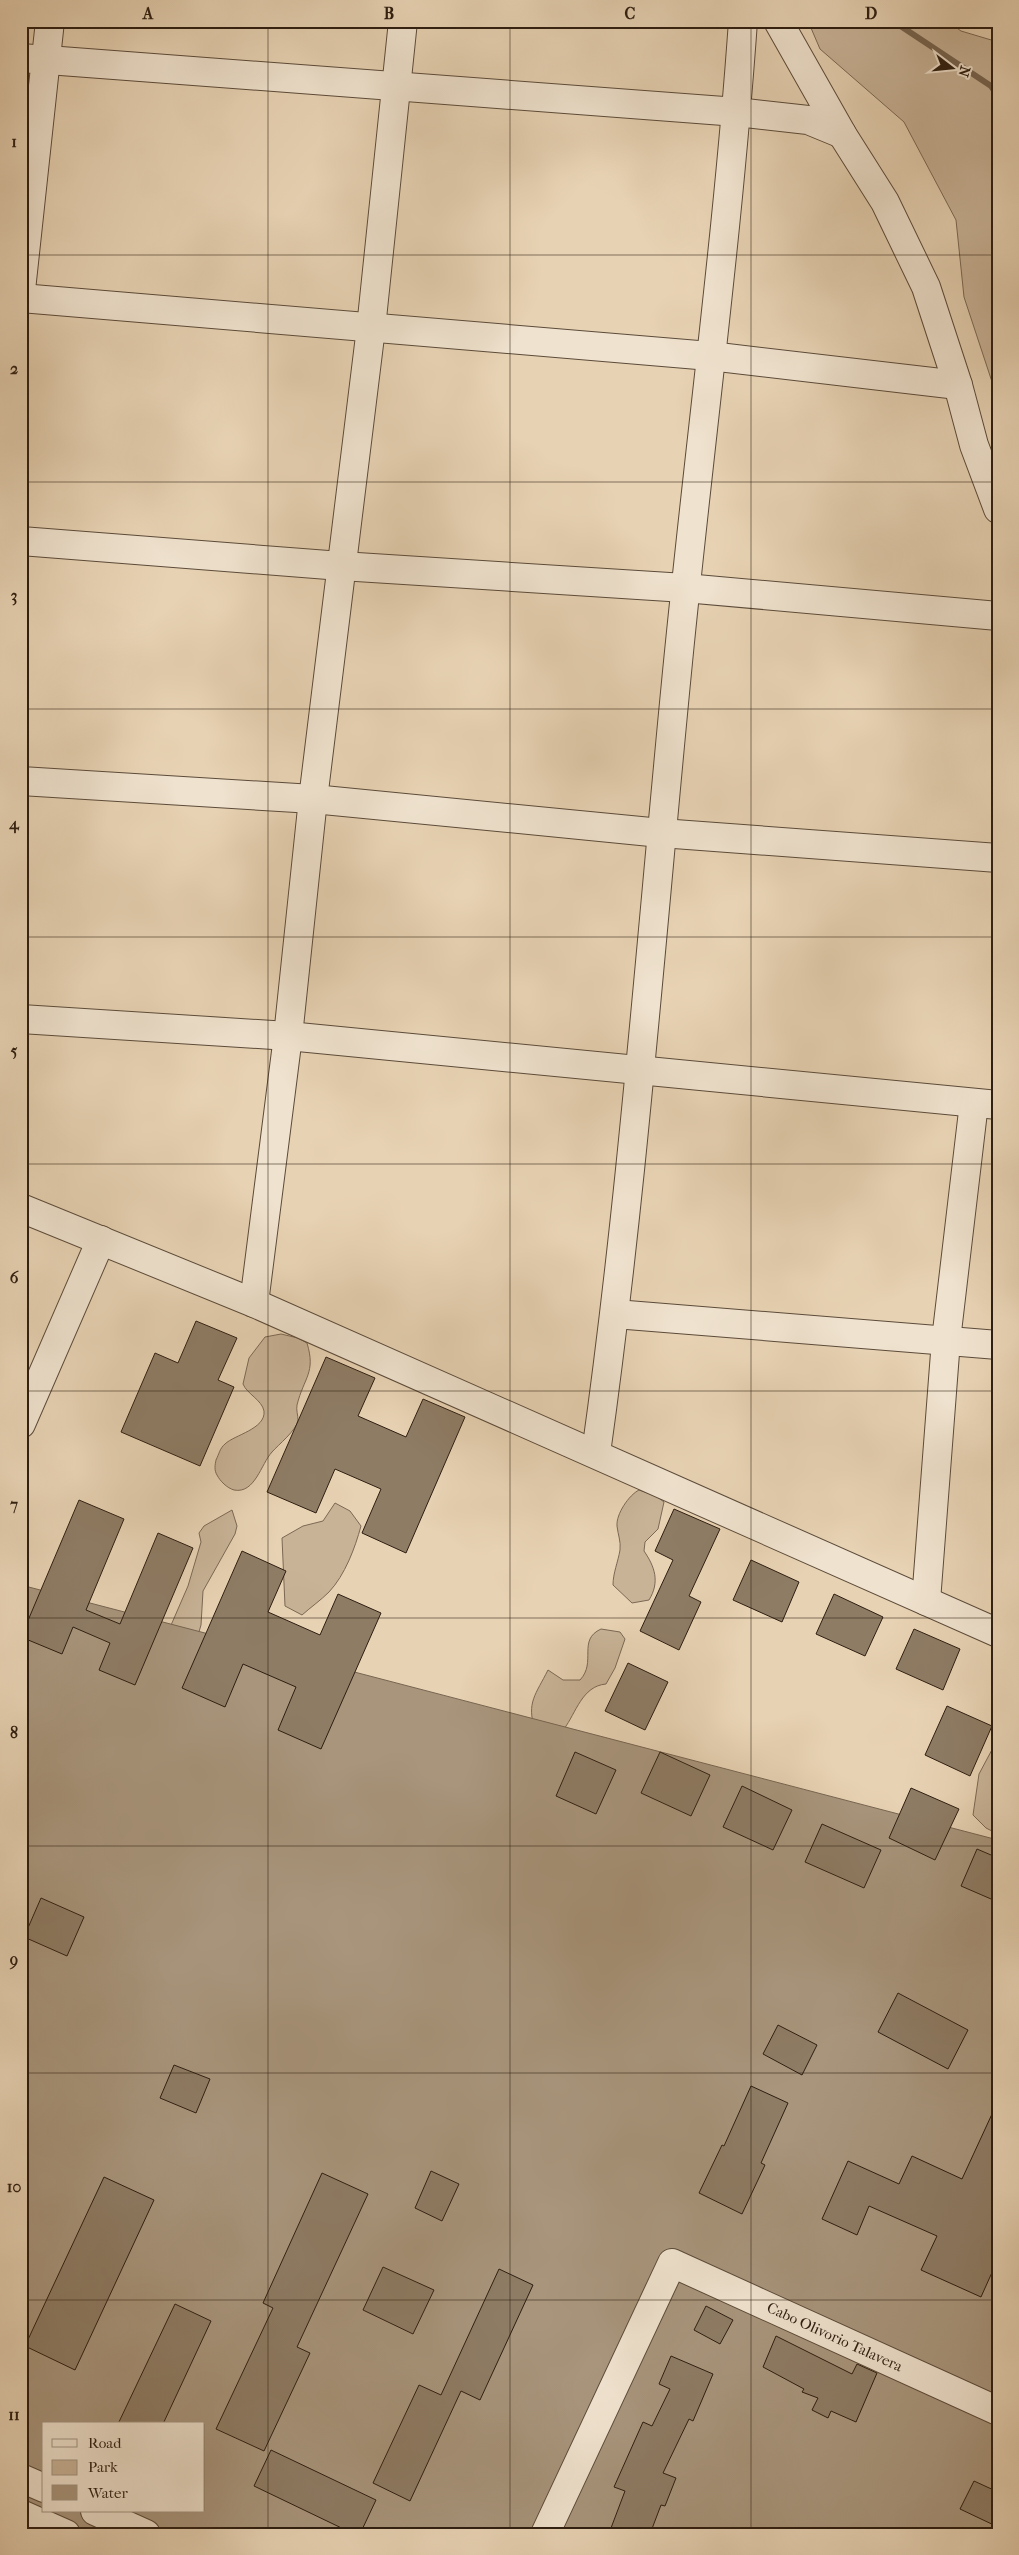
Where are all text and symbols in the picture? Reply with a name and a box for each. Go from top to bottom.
text: A [142,4,154,23]
text: B [384,4,394,23]
text: C [625,4,636,23]
text: D [865,4,877,23]
north arrow [926,42,976,92]
text: N [954,64,974,79]
text: 1 [11,132,17,151]
text: 2 [10,359,18,378]
text: 3 [11,586,17,606]
text: 4 [8,814,20,834]
text: 5 [11,1041,18,1060]
text: 6 [10,1268,19,1287]
text: 7 [9,1495,18,1514]
text: 8 [10,1723,18,1742]
text: 9 [9,1950,18,1970]
text: 10 [7,2177,21,2196]
street label: Cabo Olivorio Talavera [764,2298,906,2376]
text: 11 [8,2405,20,2424]
legend [42,2422,205,2512]
text: Road [88,2434,122,2452]
text: Park [88,2458,118,2476]
text: Water [87,2484,128,2502]

